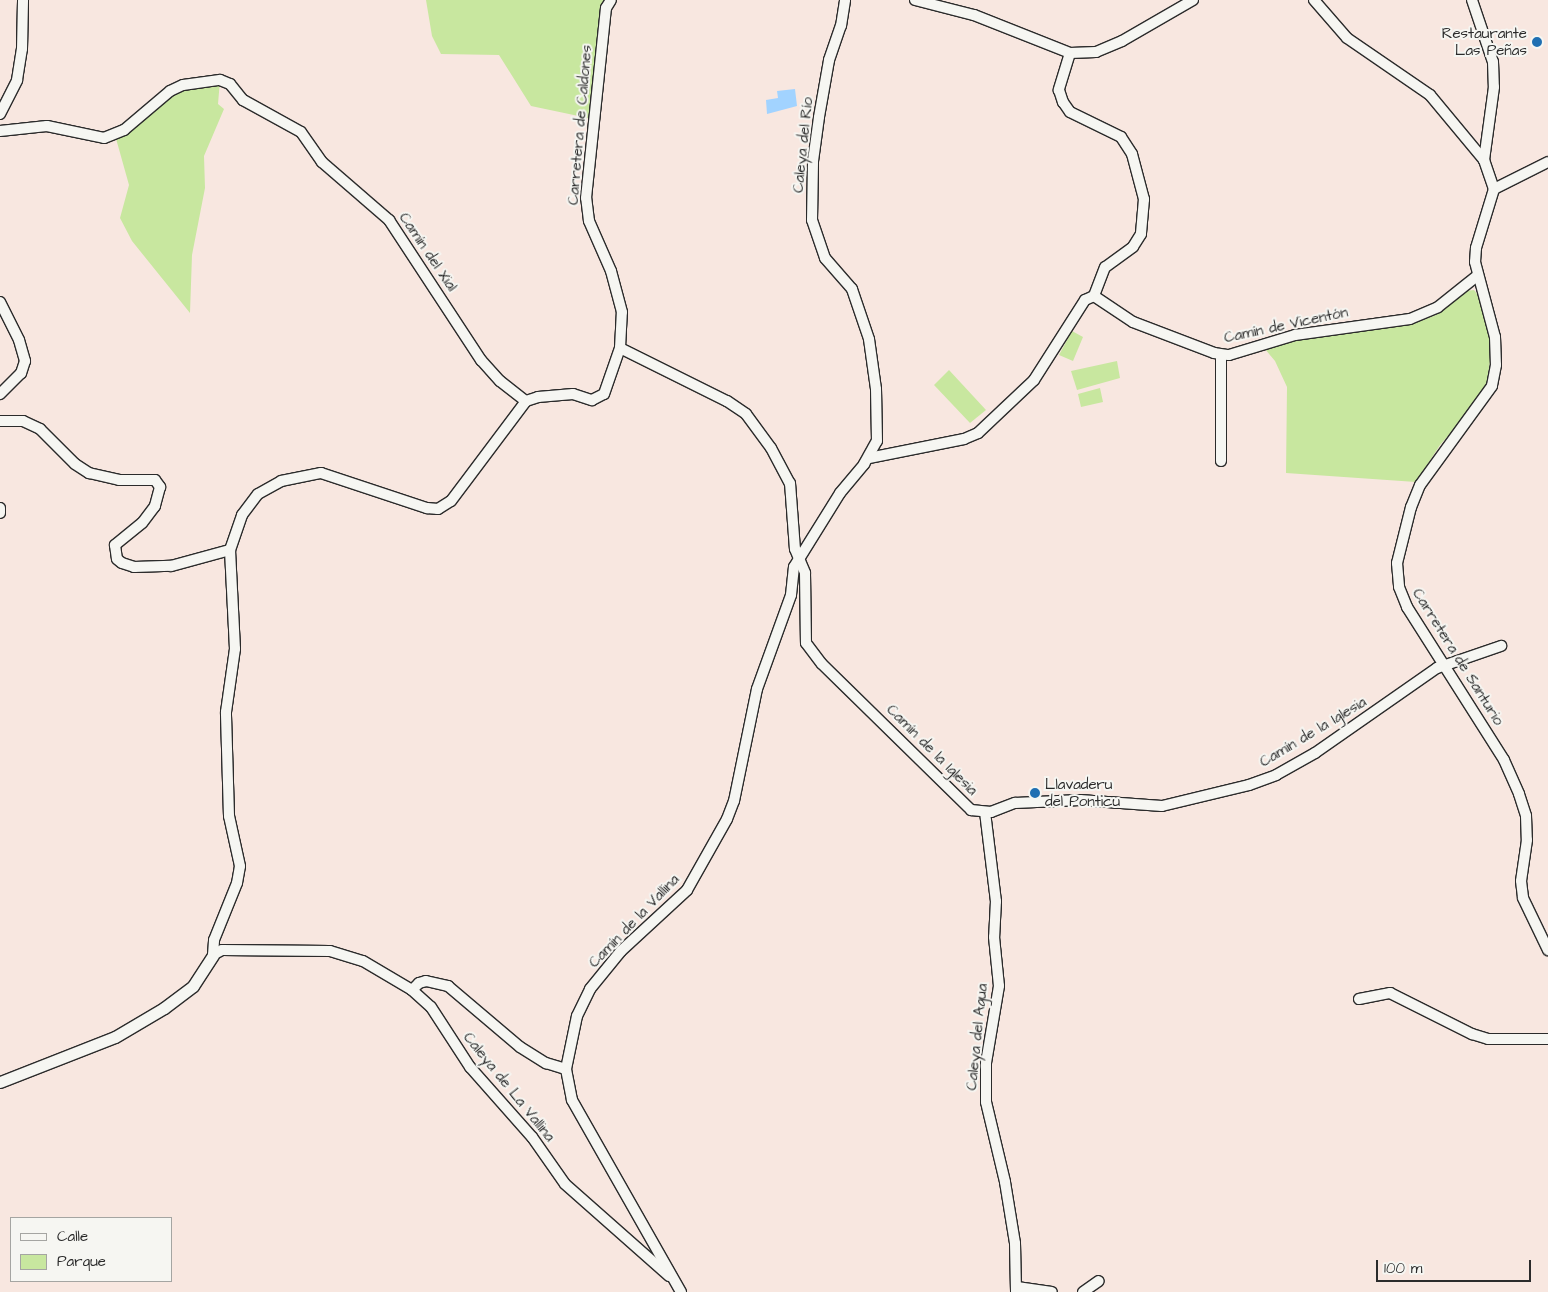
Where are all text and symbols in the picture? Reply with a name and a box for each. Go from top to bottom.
place label: Restaurante Las Peñas [1442,24,1527,59]
marker: Restaurante Las Peñas [1531,36,1543,48]
street label: Carretera de Caldones [564,44,596,206]
street label: Caleya del Río [789,96,817,194]
street label: Camín del Xial [395,209,461,295]
street label: Camín de Vicentón [1222,303,1350,347]
street label: Carretera de Santurio [1408,585,1508,729]
street label: Camín de la Iglesia [1256,693,1370,771]
street label: Camín de la Iglesia [883,701,981,799]
place label: Llavaderu del Ponticu [1045,775,1120,810]
marker: Llavaderu del Ponticu [1029,787,1041,799]
street label: Camín de la Vallina [585,871,683,971]
street label: Caleya del Agua [962,983,992,1091]
street label: Caleya de La Vallina [459,1029,559,1145]
legend [10,1217,172,1282]
text: Calle [57,1226,88,1247]
scale bar [1378,1250,1533,1282]
text: Parque [57,1251,106,1272]
text: 100 m [1384,1258,1423,1279]

